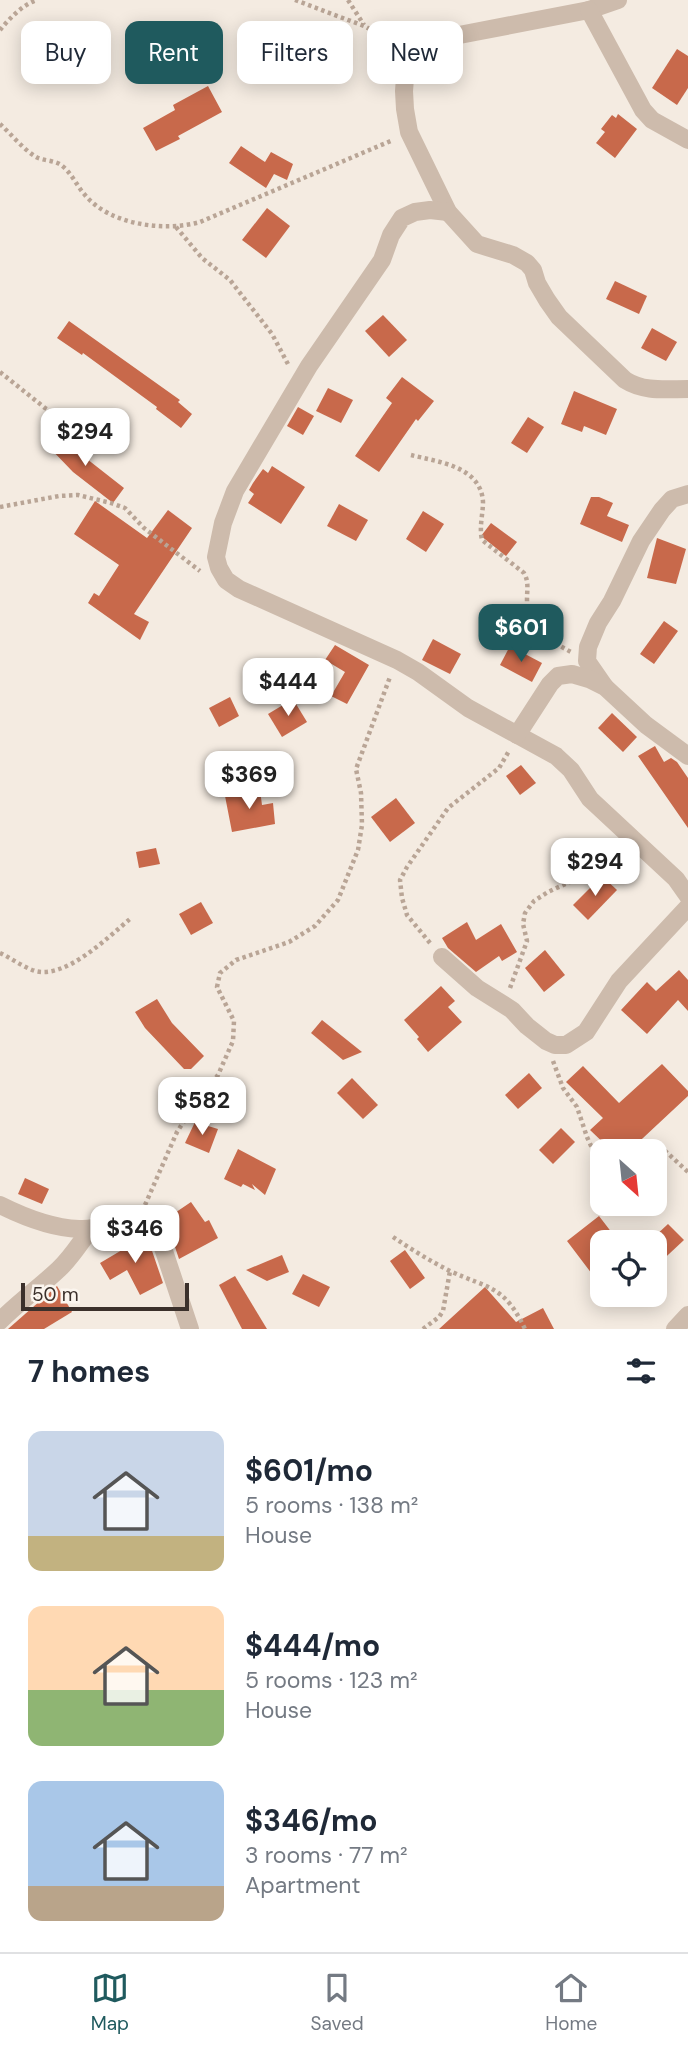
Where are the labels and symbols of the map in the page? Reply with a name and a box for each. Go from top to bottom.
pin: $294 [44,408,126,468]
pin: $601 [480,604,562,664]
pin: $444 [247,658,329,718]
pin: $369 [208,752,290,811]
pin: $294 [554,838,636,898]
pin: $582 [161,1078,243,1137]
north arrow [590,1139,667,1216]
pin: $346 [94,1206,176,1265]
scale bar [21,1280,189,1312]

